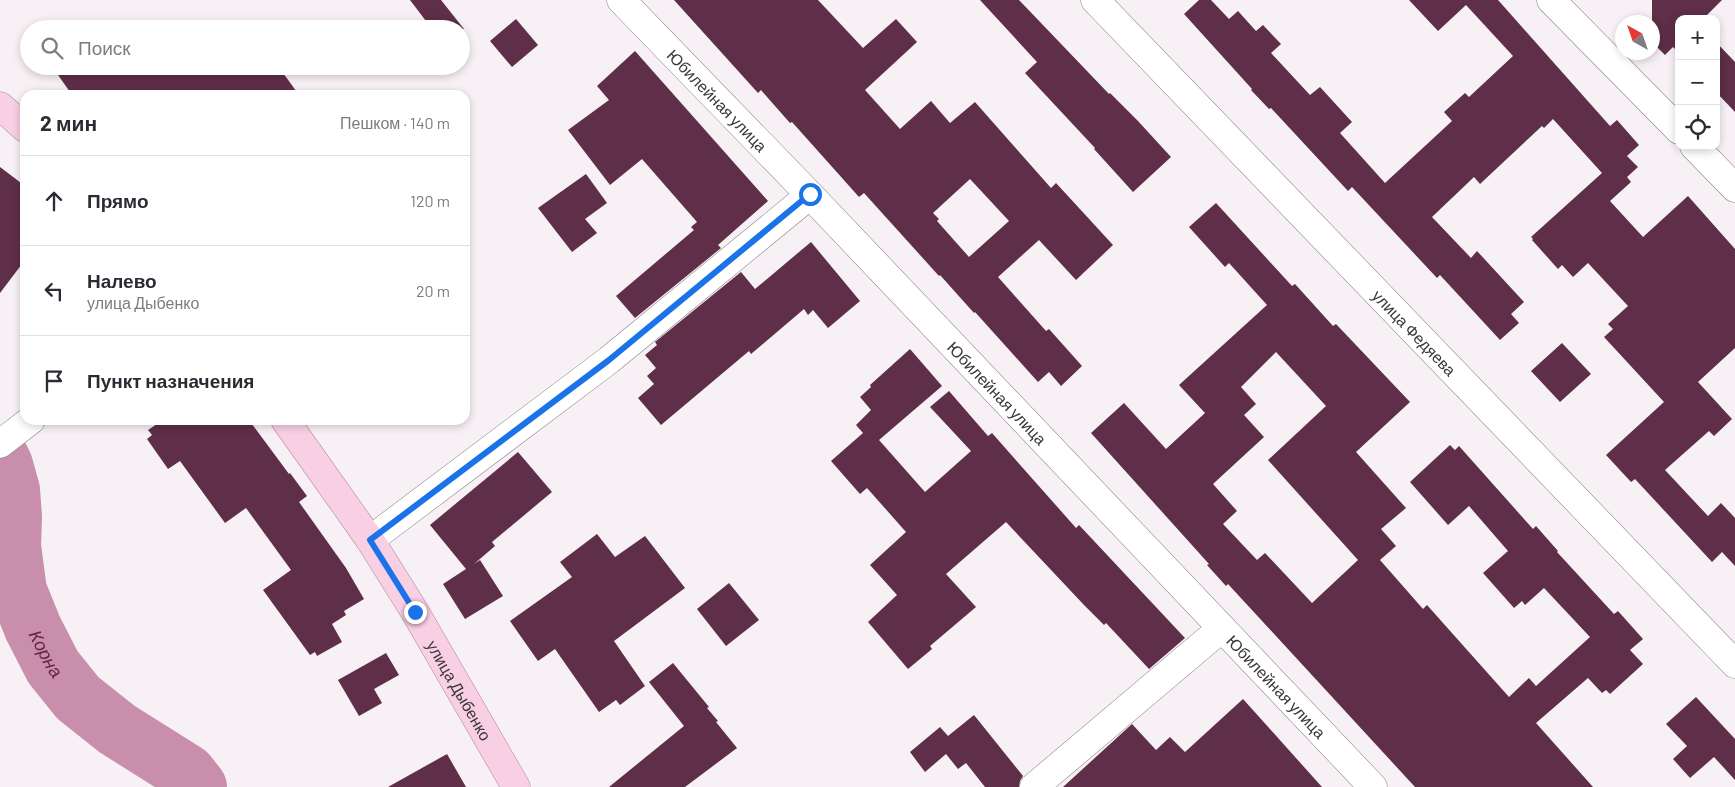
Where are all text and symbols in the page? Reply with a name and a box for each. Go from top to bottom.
north arrow [1615,15,1660,60]
map controls [1675,15,1720,150]
button: + [1675,15,1720,60]
search box [20,20,470,75]
icon: search [38,34,66,62]
text: Поиск [78,36,131,59]
street label: Юбилейная улица [664,45,772,155]
button: − [1675,60,1720,105]
button: locate [1675,105,1720,150]
text: 2 мин [40,110,97,135]
text: Пешком · 140 m [340,113,450,132]
route start [799,183,822,206]
icon: ahead [40,187,68,215]
text: Прямо [87,189,149,212]
text: 120 m [410,191,450,210]
text: Налево [87,269,157,292]
icon: left [40,277,68,305]
text: 20 m [416,281,450,300]
street label: улица Федяева [1369,285,1461,379]
text: улица Дыбенко [87,293,199,312]
street label: Юбилейная улица [944,337,1051,448]
icon: arrive [40,367,68,395]
text: Пункт назначения [87,369,254,392]
route end [404,601,427,624]
water label: Корна [25,626,68,682]
street label: Юбилейная улица [1223,630,1330,741]
street label: улица Дыбенко [424,637,496,743]

